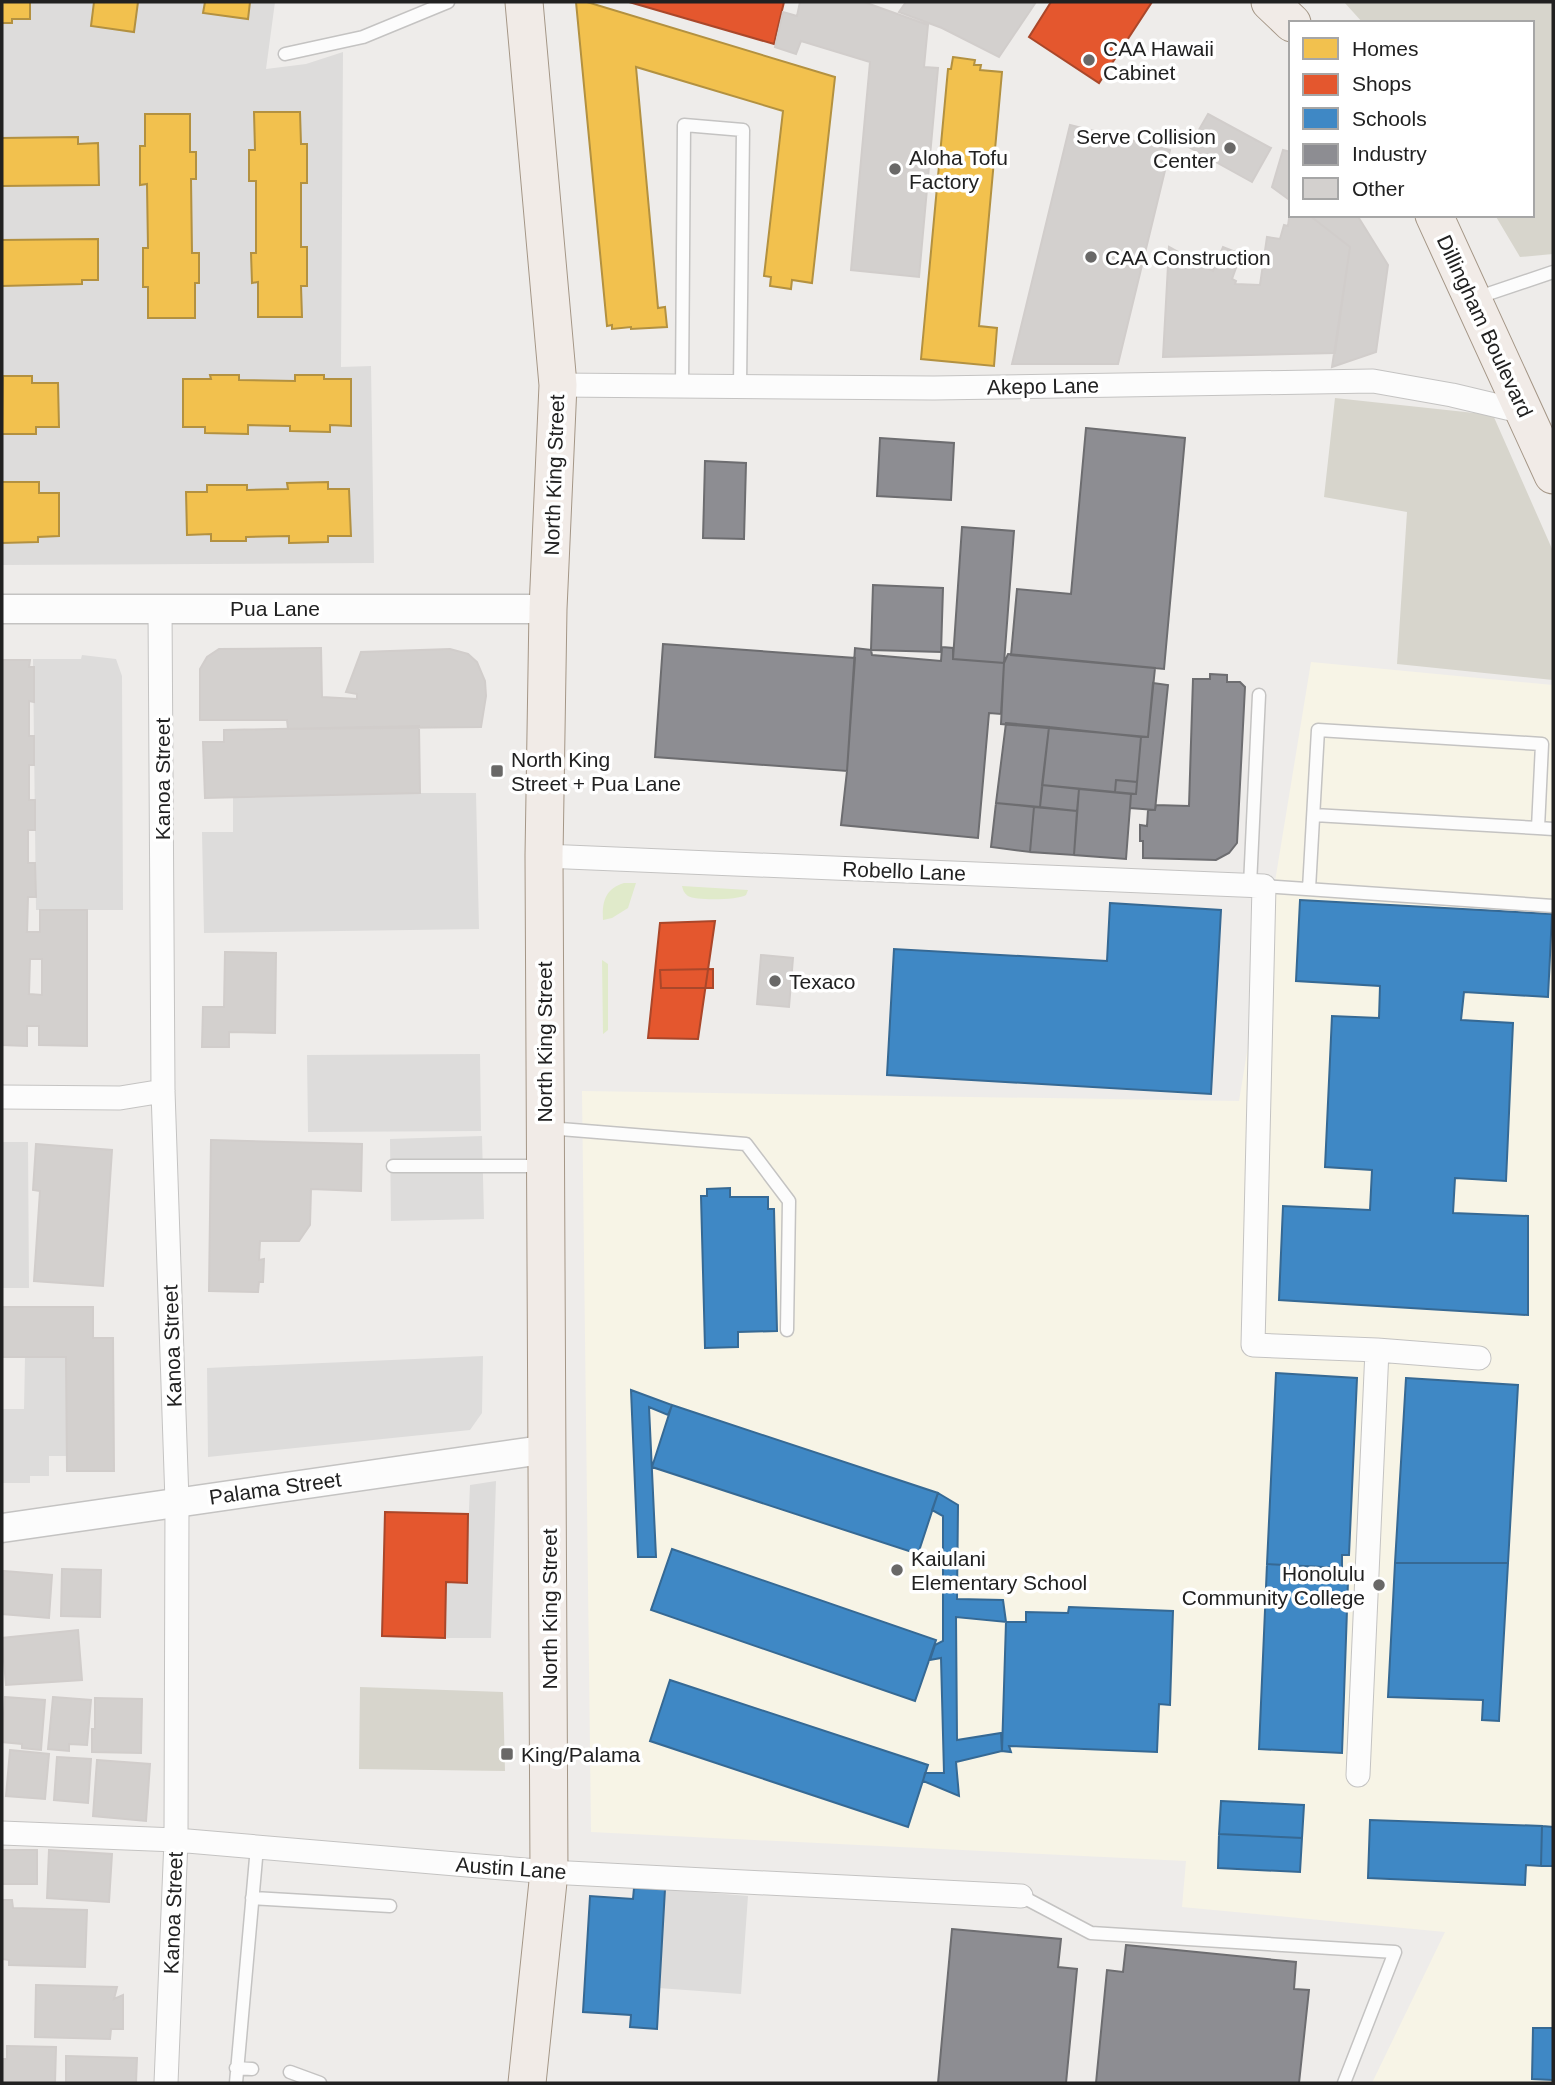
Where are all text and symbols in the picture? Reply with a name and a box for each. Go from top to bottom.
legend [1289,21,1534,217]
place label: CAA Hawaii Cabinet [1103,37,1214,84]
text: Homes [1352,37,1419,60]
marker: CAA Hawaii Cabinet [1081,52,1097,68]
text: Shops [1352,72,1412,95]
text: Schools [1352,107,1427,130]
place label: Serve Collision Center [1076,125,1216,172]
marker: Serve Collision Center [1222,140,1238,156]
text: Industry [1352,142,1427,165]
place label: Aloha Tofu Factory [909,146,1008,193]
marker: Aloha Tofu Factory [887,161,903,177]
text: Other [1352,177,1405,200]
street label: Dillingham Boulevard [1433,231,1537,421]
place label: CAA Construction [1105,246,1271,269]
marker: CAA Construction [1083,249,1099,265]
street label: Akepo Lane [987,374,1099,398]
street label: North King Street [540,394,568,556]
street label: Pua Lane [230,597,320,620]
street label: Kanoa Street [151,718,174,840]
place label: North King Street + Pua Lane [511,748,681,795]
marker: North King Street + Pua Lane [489,763,505,779]
street label: Robello Lane [842,857,966,885]
street label: North King Street [533,961,556,1123]
place label: Texaco [789,970,856,993]
marker: Texaco [767,973,783,989]
street label: Kanoa Street [158,1284,186,1408]
street label: Palama Street [208,1467,343,1509]
street label: North King Street [538,1528,561,1690]
place label: Kaiulani Elementary School [911,1547,1087,1594]
marker: Kaiulani Elementary School [889,1562,905,1578]
place label: Honolulu Community College [1182,1562,1365,1609]
marker: Honolulu Community College [1371,1577,1387,1593]
place label: King/Palama [521,1743,640,1766]
marker: King/Palama [499,1746,515,1762]
street label: Kanoa Street [159,1851,187,1975]
street label: Austin Lane [455,1853,567,1883]

